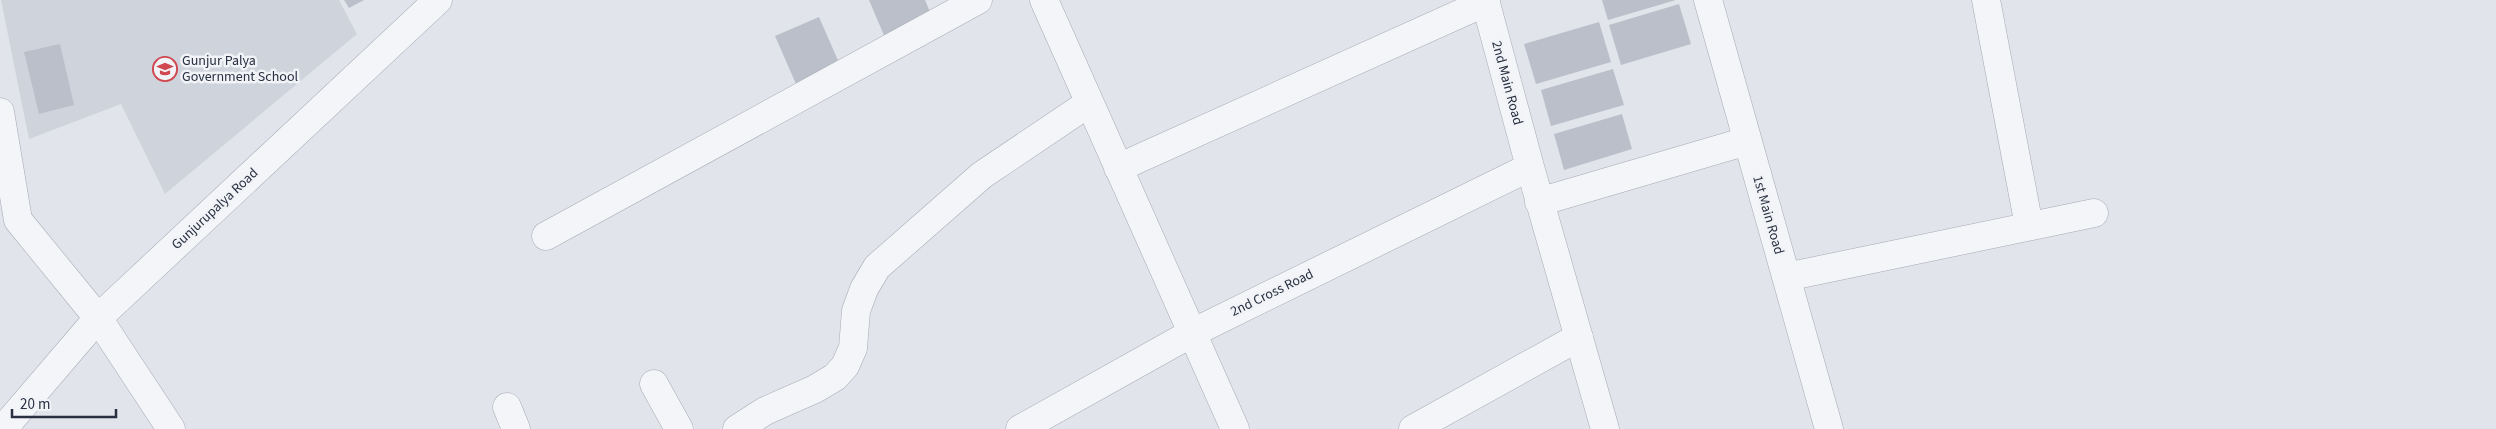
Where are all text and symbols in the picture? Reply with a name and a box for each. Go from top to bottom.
street label: 2nd Main Road [1486,39,1528,127]
place label: Gunjur Palya Government School [182,51,299,87]
school or university icon: Gunjur Palya Government School [152,56,178,82]
street label: Gunjurupalya Road [167,164,263,254]
street label: 1st Main Road [1747,173,1789,257]
street label: 2nd Cross Road [1227,264,1317,322]
scale bar [12,386,116,418]
text: 20 m [20,394,50,415]

